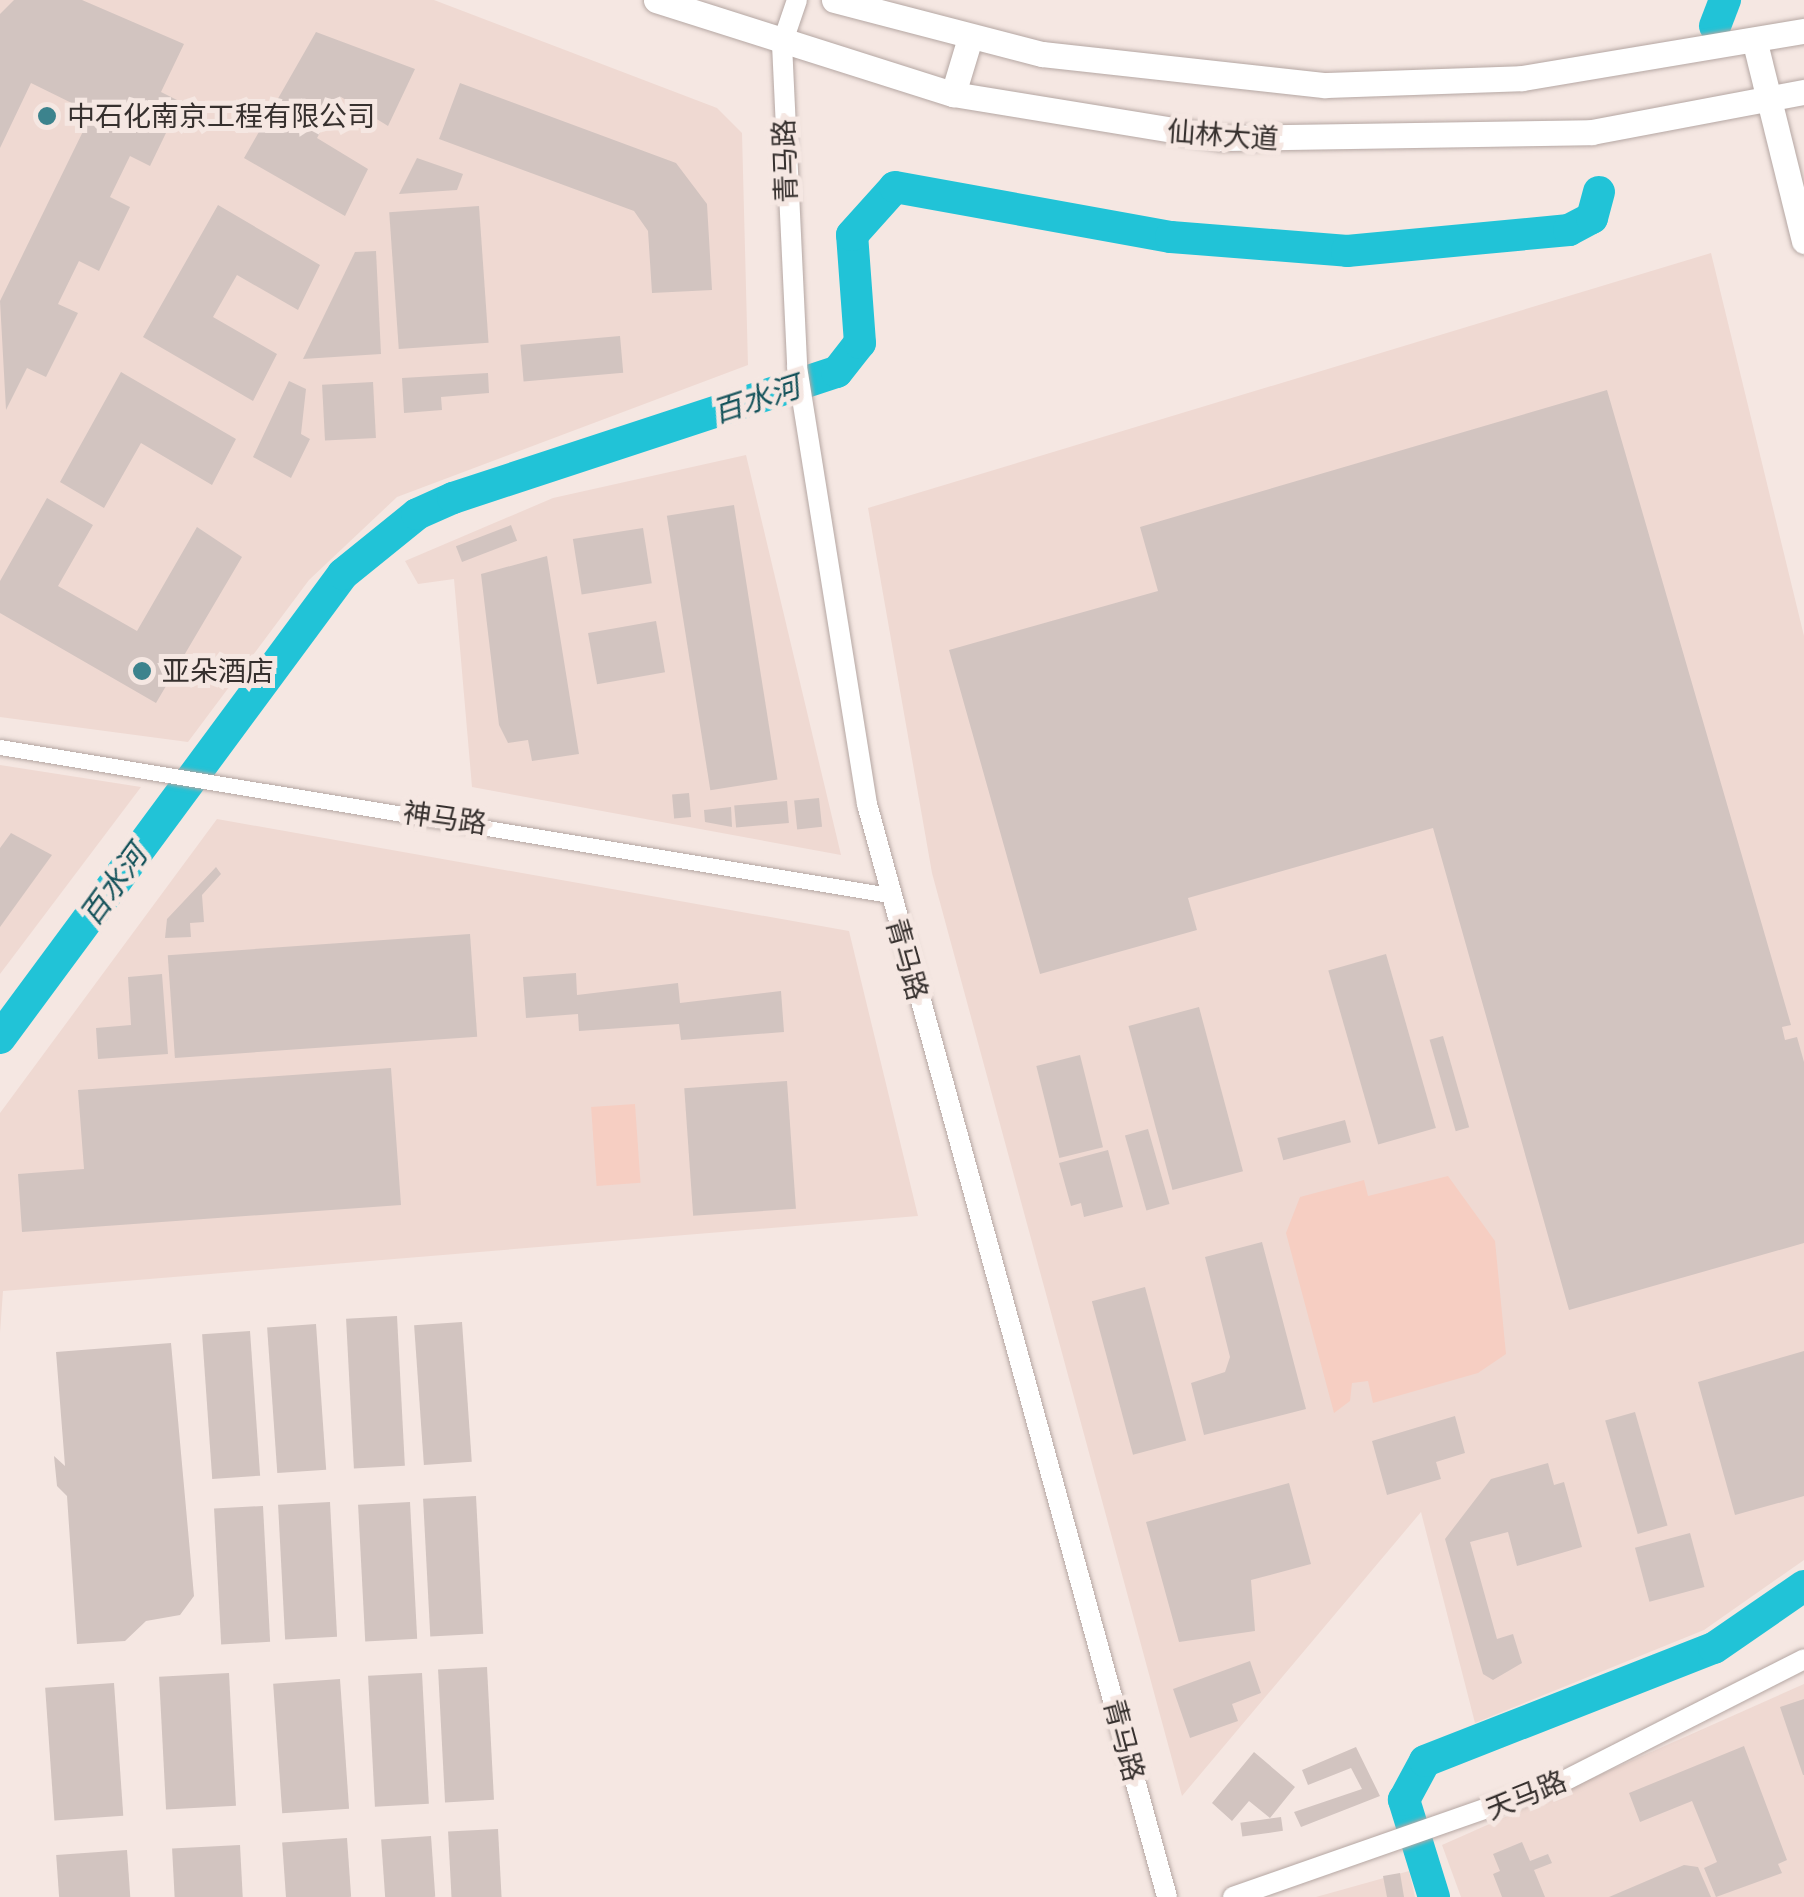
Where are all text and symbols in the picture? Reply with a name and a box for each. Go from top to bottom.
place label: 中石化南京工程有限公司 [67,99,375,133]
marker: 中石化南京工程有限公司 [36,105,58,127]
street label: 仙林大道 [1166,114,1280,156]
street label: 青马路 [767,118,803,204]
water label: 百水河 [708,368,804,430]
place label: 亚朵酒店 [162,654,274,688]
marker: 亚朵酒店 [131,660,153,682]
street label: 神马路 [401,796,489,840]
water label: 百水河 [72,838,154,932]
street label: 青马路 [879,914,935,1004]
street label: 青马路 [1097,1695,1151,1785]
street label: 天马路 [1481,1764,1571,1826]

